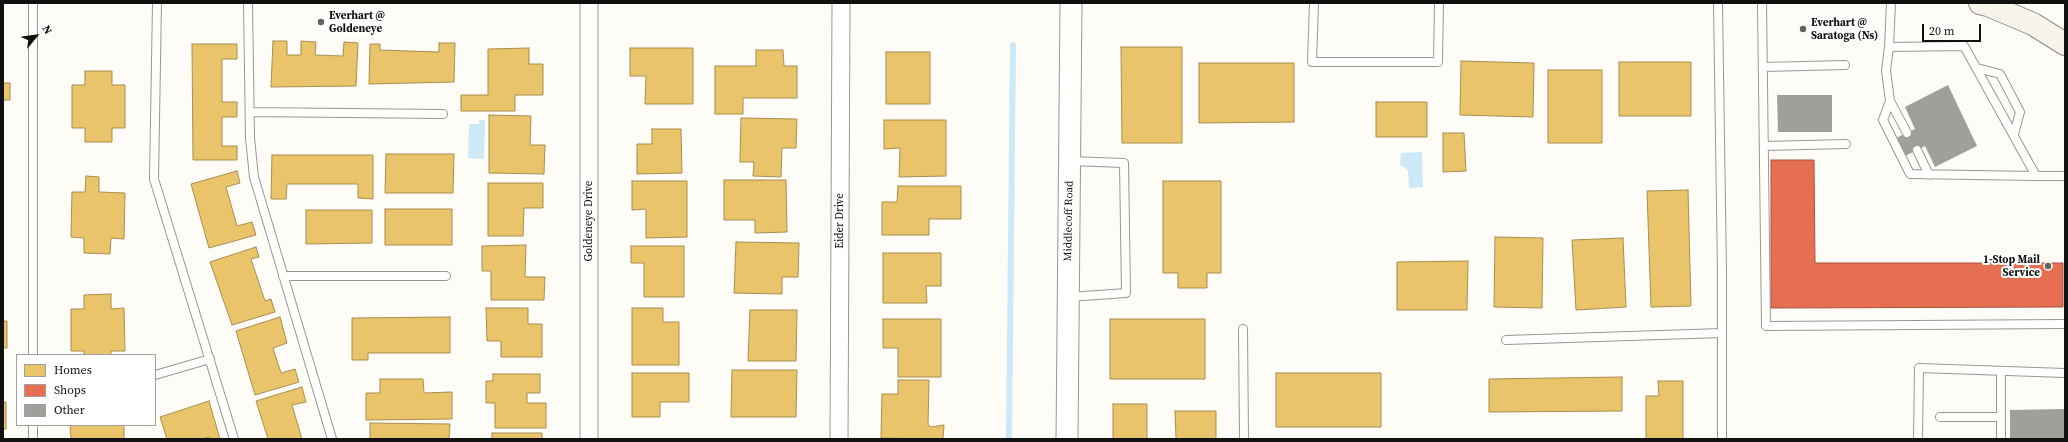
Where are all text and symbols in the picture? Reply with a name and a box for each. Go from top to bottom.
place label: Everhart @ Goldeneye [329,9,385,35]
north arrow [16,16,56,56]
place label: Everhart @ Saratoga (Ns) [1811,16,1878,42]
scale bar [1924,16,1983,42]
marker: Everhart @ Goldeneye [316,17,326,27]
text: N [38,23,55,37]
text: 20 m [1929,23,1955,39]
marker: Everhart @ Saratoga (Ns) [1798,24,1808,34]
street label: Goldeneye Drive [582,181,596,261]
street label: Middlecoff Road [1062,181,1076,261]
street label: Eider Drive [833,193,847,249]
place label: 1-Stop Mail Service [1983,253,2040,279]
marker: 1-Stop Mail Service [2043,261,2053,271]
legend [16,354,156,426]
text: Homes [54,362,92,378]
text: Shops [54,382,86,398]
text: Other [54,402,85,418]

